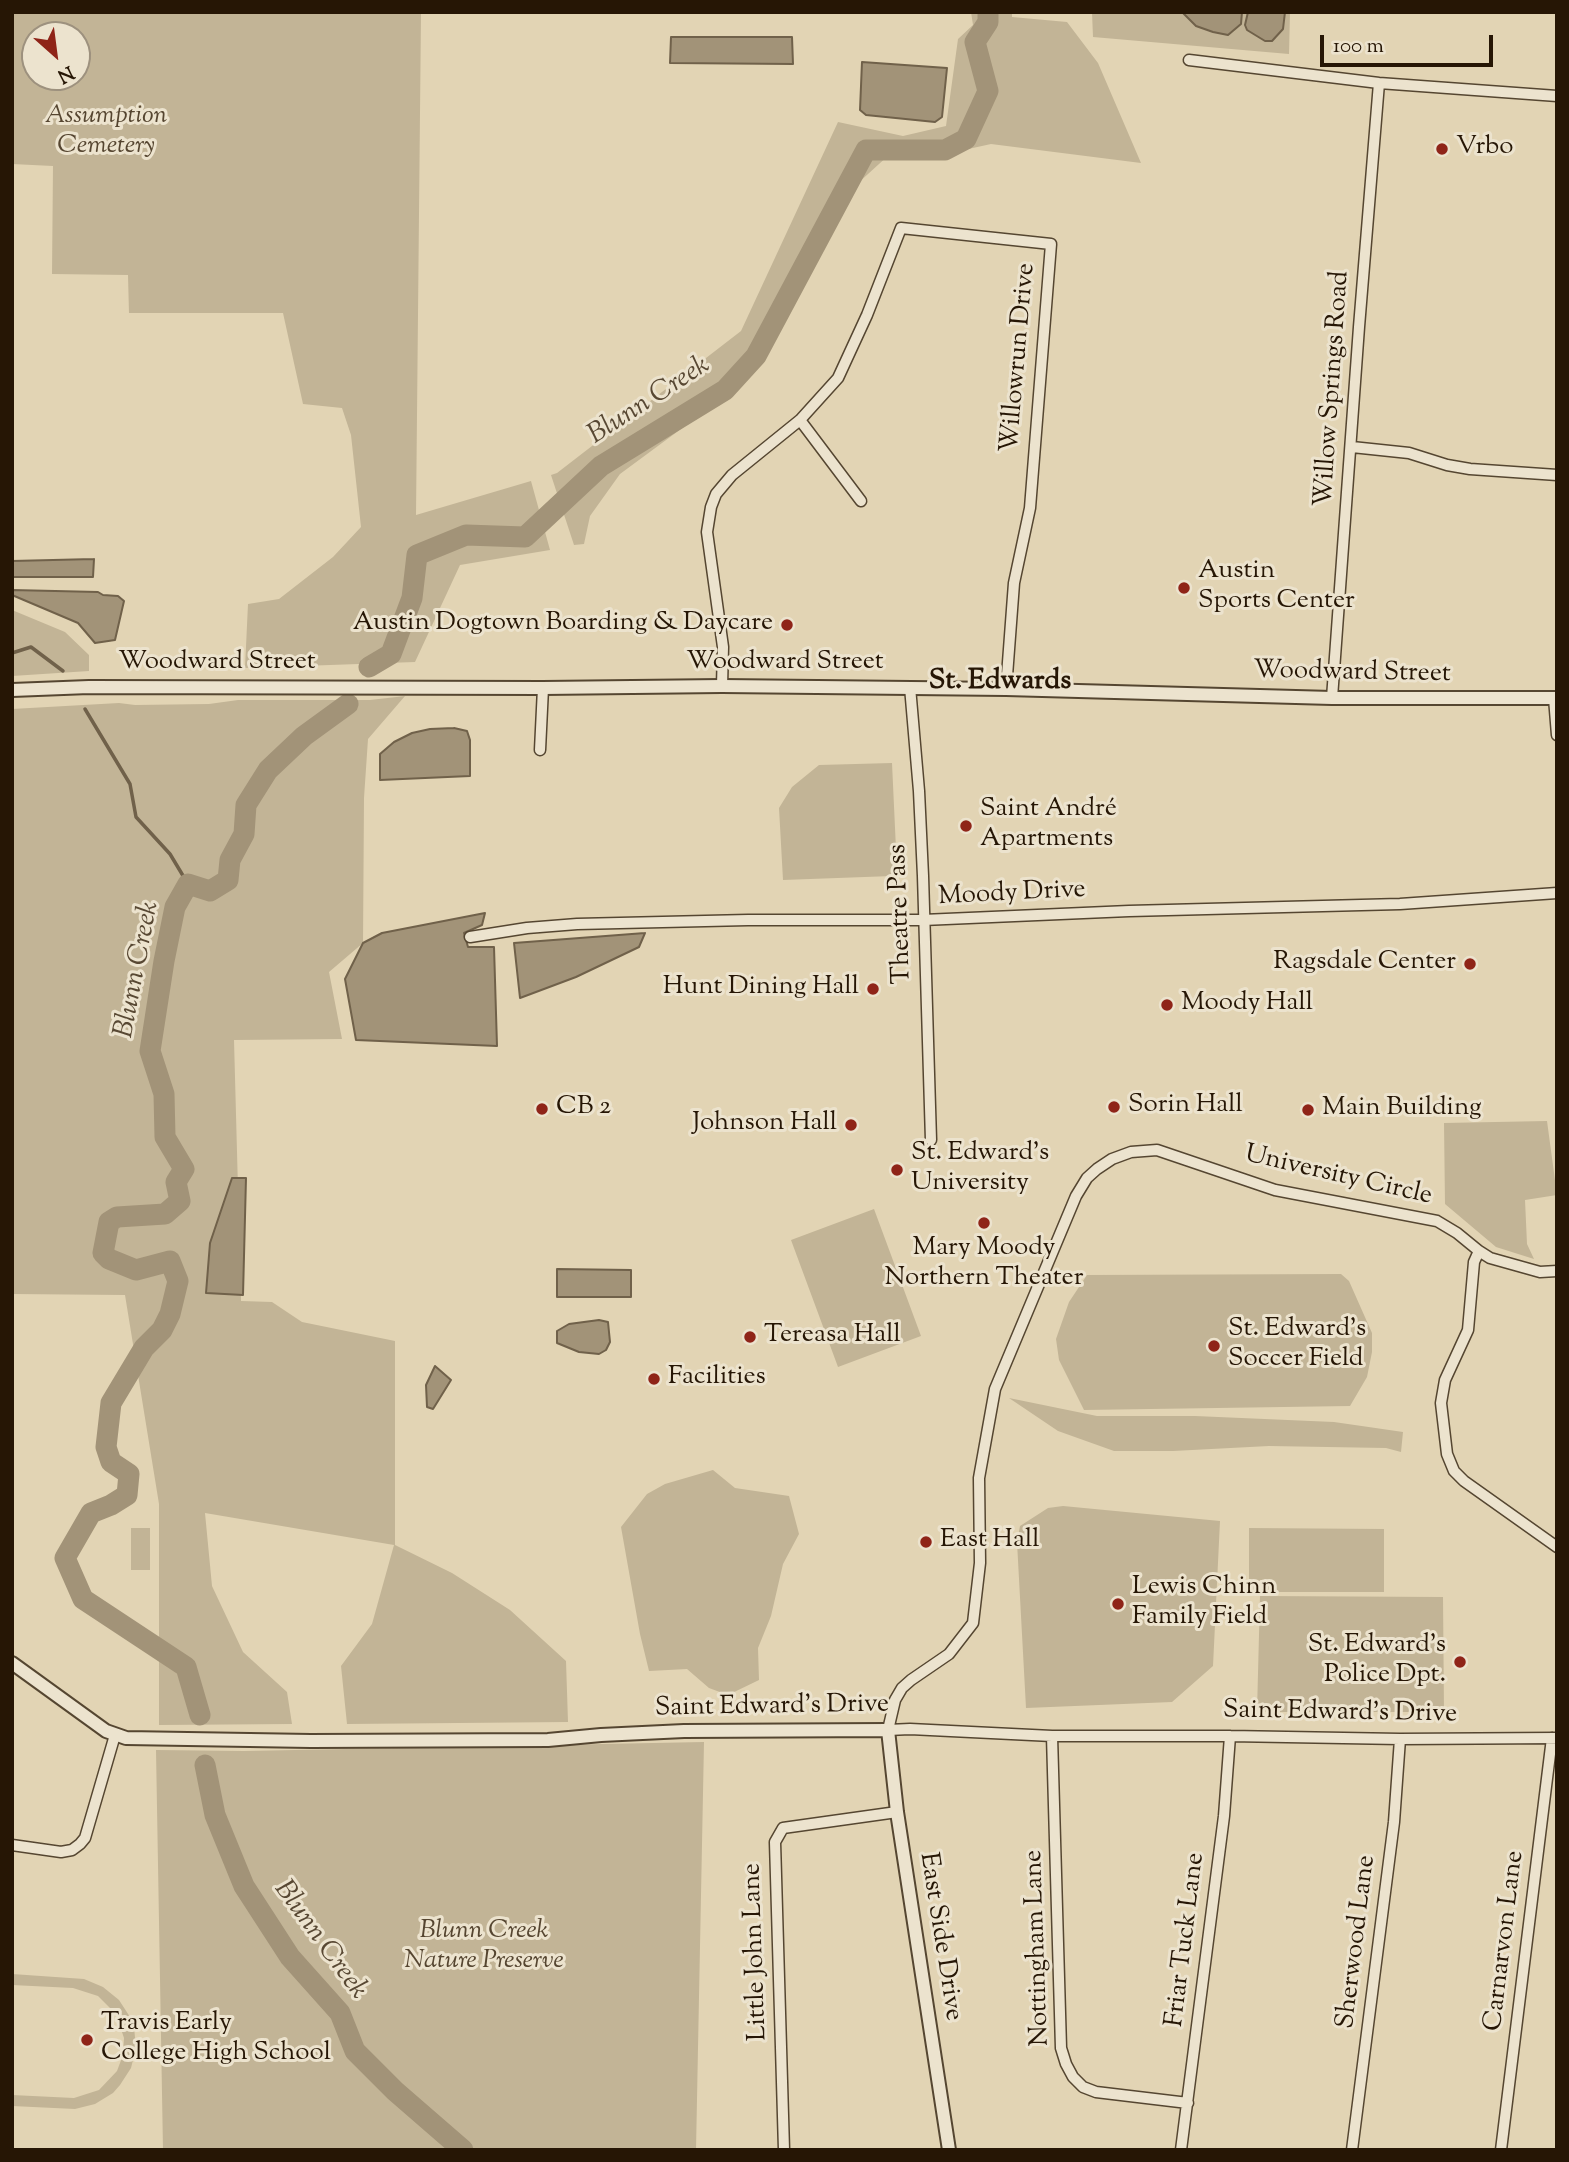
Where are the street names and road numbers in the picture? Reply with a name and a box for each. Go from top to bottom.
street label: Willowrun Drive [996,262,1044,454]
street label: Willow Springs Road [1310,270,1358,508]
street label: Woodward Street [118,648,316,680]
street label: Woodward Street [686,648,884,680]
street label: Woodward Street [1253,657,1451,691]
street label: Theatre Pass [884,843,920,985]
street label: Moody Drive [938,876,1086,914]
street label: University Circle [1241,1140,1435,1214]
street label: Saint Edward's Drive [655,1690,889,1726]
street label: Saint Edward's Drive [1223,1696,1457,1732]
street label: Nottingham Lane [1020,1849,1058,2047]
street label: Carnarvon Lane [1479,1849,1533,2033]
street label: East Side Drive [910,1851,968,2023]
street label: Friar Tuck Lane [1161,1851,1213,2029]
street label: Sherwood Lane [1332,1853,1384,2031]
street label: Little John Lane [738,1862,776,2042]

